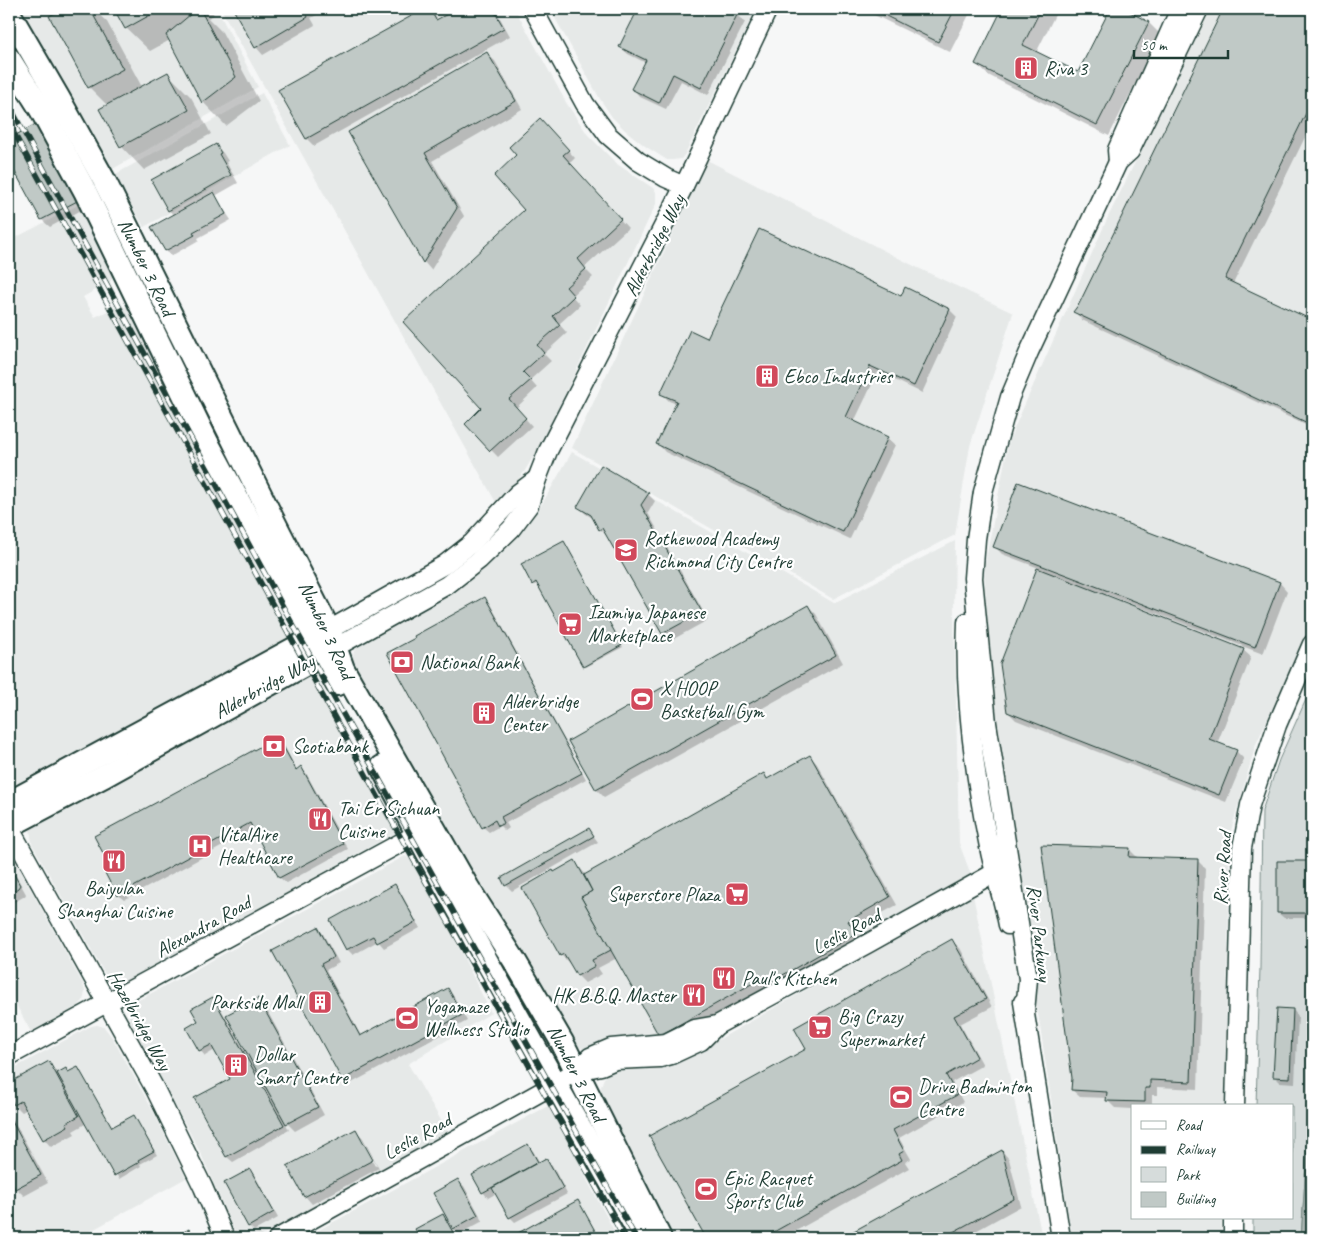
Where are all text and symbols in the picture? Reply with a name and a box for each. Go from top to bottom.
scale bar [1134,28,1227,60]
text: 50 m [1141,36,1168,55]
building icon: Riva 3 [1013,55,1039,81]
place label: Riva 3 [1044,56,1089,81]
street label: Alderbridge Way [618,189,691,300]
street label: Number 3 Road [112,214,182,323]
building icon: Ebco Industries [754,363,780,389]
place label: Ebco Industries [784,364,894,389]
place label: Rothewood Academy Richmond City Centre [644,526,793,574]
school or university icon: Rothewood Academy Richmond City Centre [613,537,639,563]
street label: Number 3 Road [293,577,361,686]
place label: Izumiya Japanese Marketplace [588,600,706,648]
supermarket icon: Izumiya Japanese Marketplace [557,611,583,637]
street label: Alderbridge Way [210,648,320,724]
bank icon: National Bank [389,649,415,675]
place label: National Bank [420,650,521,675]
place label: X HOOP Basketball Gym [660,676,765,724]
sports icon: X HOOP Basketball Gym [629,686,655,712]
place label: Alderbridge Center [502,689,580,737]
building icon: Alderbridge Center [471,700,497,726]
bank icon: Scotiabank [261,733,287,759]
place label: Scotiabank [292,734,369,759]
place label: Tai Er Sichuan Cuisine [338,796,440,844]
restaurant icon: Tai Er Sichuan Cuisine [307,806,333,832]
place label: VitalAire Healthcare [218,822,293,870]
street label: River Road [1207,827,1238,906]
hospital icon: VitalAire Healthcare [187,833,213,859]
restaurant icon: Baiyulan Shanghai Cuisine [101,848,127,874]
place label: Baiyulan Shanghai Cuisine [56,876,174,924]
supermarket icon: Superstore Plaza [724,881,750,907]
place label: Superstore Plaza [608,882,722,907]
street label: River Parkway [1021,883,1058,985]
street label: Alexandra Road [151,888,258,963]
street label: Leslie Road [808,902,887,960]
street label: Hazelbridge Way [102,965,179,1077]
restaurant icon: Paul's Kitchen [711,965,737,991]
place label: Paul's Kitchen [742,966,838,991]
restaurant icon: HK B.B.Q. Master [681,982,707,1008]
place label: HK B.B.Q. Master [552,983,678,1008]
building icon: Parkside Mall [307,989,333,1015]
place label: Parkside Mall [211,990,306,1015]
place label: Yogamaze Wellness Studio [424,994,530,1042]
place label: Big Crazy Supermarket [838,1004,926,1052]
sports icon: Yogamaze Wellness Studio [394,1005,420,1031]
supermarket icon: Big Crazy Supermarket [807,1014,833,1040]
street label: Number 3 Road [542,1021,613,1129]
place label: Dollar Smart Centre [254,1042,349,1090]
building icon: Dollar Smart Centre [223,1052,249,1078]
place label: Drive Badminton Centre [918,1074,1033,1122]
sports icon: Drive Badminton Centre [888,1084,914,1110]
legend [1131,1104,1294,1220]
street label: Leslie Road [379,1106,458,1165]
text: Road [1176,1116,1203,1135]
text: Railway [1176,1140,1217,1159]
place label: Epic Racquet Sports Club [724,1166,814,1214]
text: Park [1176,1166,1201,1185]
sports icon: Epic Racquet Sports Club [693,1176,719,1202]
text: Building [1176,1190,1216,1209]

